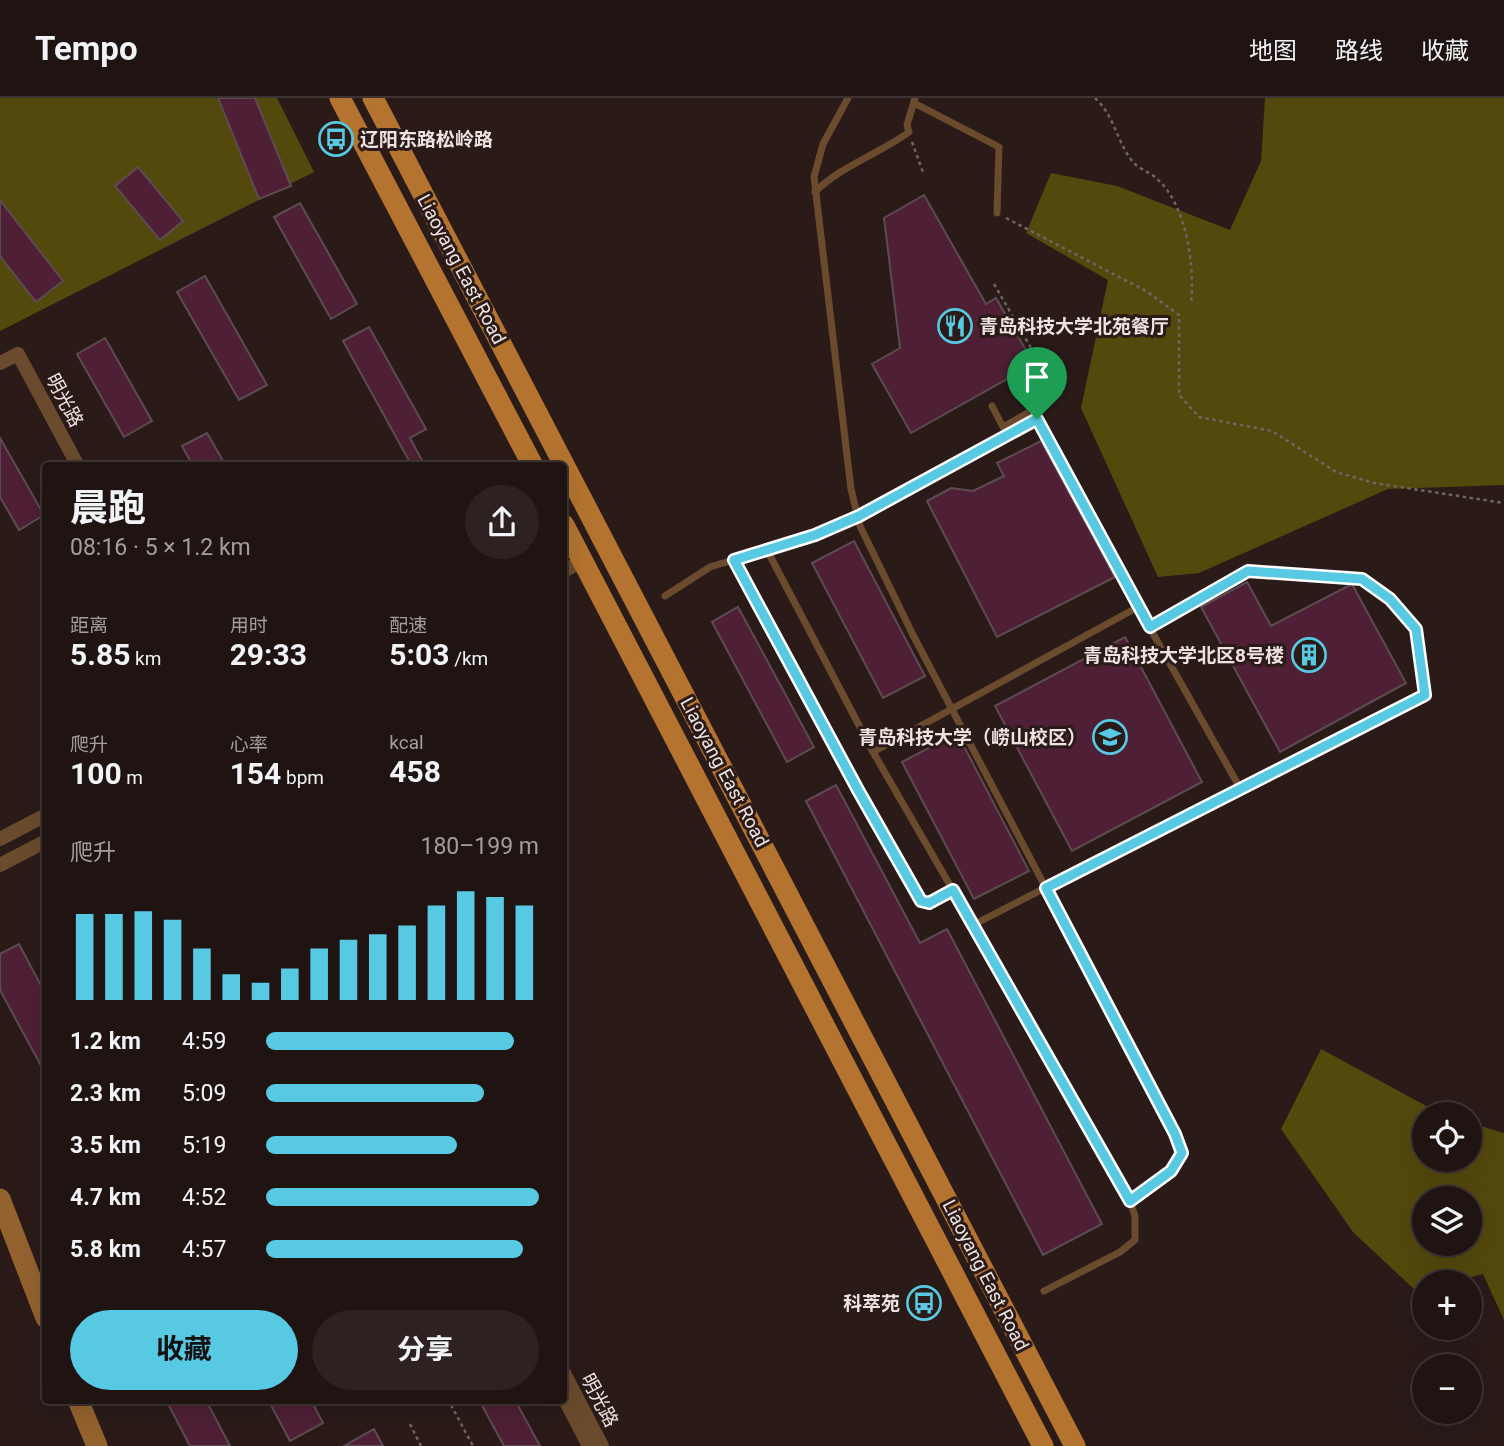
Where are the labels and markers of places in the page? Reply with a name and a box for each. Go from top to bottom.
bus stop icon: 辽阳东路松岭路 [317,120,355,158]
place label: 辽阳东路松岭路 [360,128,493,151]
restaurant icon: 青岛科技大学北苑餐厅 [936,307,974,345]
place label: 青岛科技大学北苑餐厅 [979,315,1169,338]
pin [1007,347,1067,419]
building icon: 青岛科技大学北区8号楼 [1290,636,1328,674]
place label: 青岛科技大学北区8号楼 [1083,644,1284,667]
school or university icon: 青岛科技大学（崂山校区） [1091,718,1129,756]
place label: 青岛科技大学（崂山校区） [858,726,1086,749]
bus stop icon: 科萃苑 [905,1284,943,1322]
place label: 科萃苑 [843,1292,900,1315]

